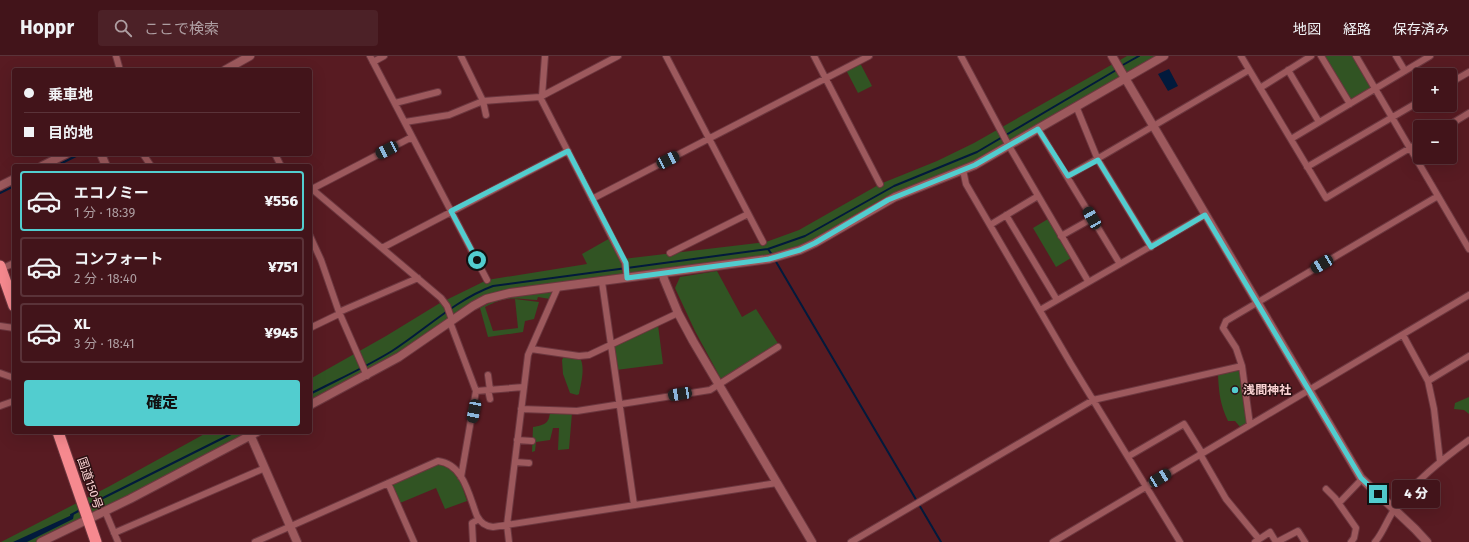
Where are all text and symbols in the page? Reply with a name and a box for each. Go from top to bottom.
search box [98,10,378,46]
text: Hoppr [20,16,74,39]
icon: search [112,17,134,39]
text: ここで検索 [144,20,219,38]
text: 地図 [1293,21,1321,38]
text: 経路 [1343,21,1371,38]
text: 保存済み [1393,21,1449,38]
map controls [1413,68,1457,164]
button: + [1413,68,1457,112]
text: 乗車地 [48,86,93,104]
button: − [1413,120,1457,164]
text: 目的地 [48,124,93,142]
car [374,139,400,161]
car [655,149,681,171]
icon: car [26,183,62,219]
text: エコノミー [74,184,149,202]
text: ¥556 [265,192,298,210]
text: 1 分 · 18:39 [74,205,135,220]
car [1081,205,1103,231]
icon: car [26,249,62,285]
text: コンフォート [74,250,164,268]
route start [468,251,486,269]
car [1309,253,1335,275]
text: ¥751 [268,258,298,276]
text: 2 分 · 18:40 [74,271,137,286]
icon: car [26,315,62,351]
text: XL [74,315,90,333]
text: ¥945 [264,324,298,342]
text: 3 分 · 18:41 [74,336,135,351]
button: 確定 [24,380,300,426]
place label: 浅間神社 [1243,383,1291,397]
marker: 浅間神社 [1230,385,1240,395]
car [667,386,693,402]
car [466,398,482,424]
street label: 国道150号 [75,455,105,511]
car [1147,467,1173,489]
callout: 4 分 [1392,480,1440,508]
route end [1369,485,1387,503]
text: 4 分 [1404,486,1428,501]

